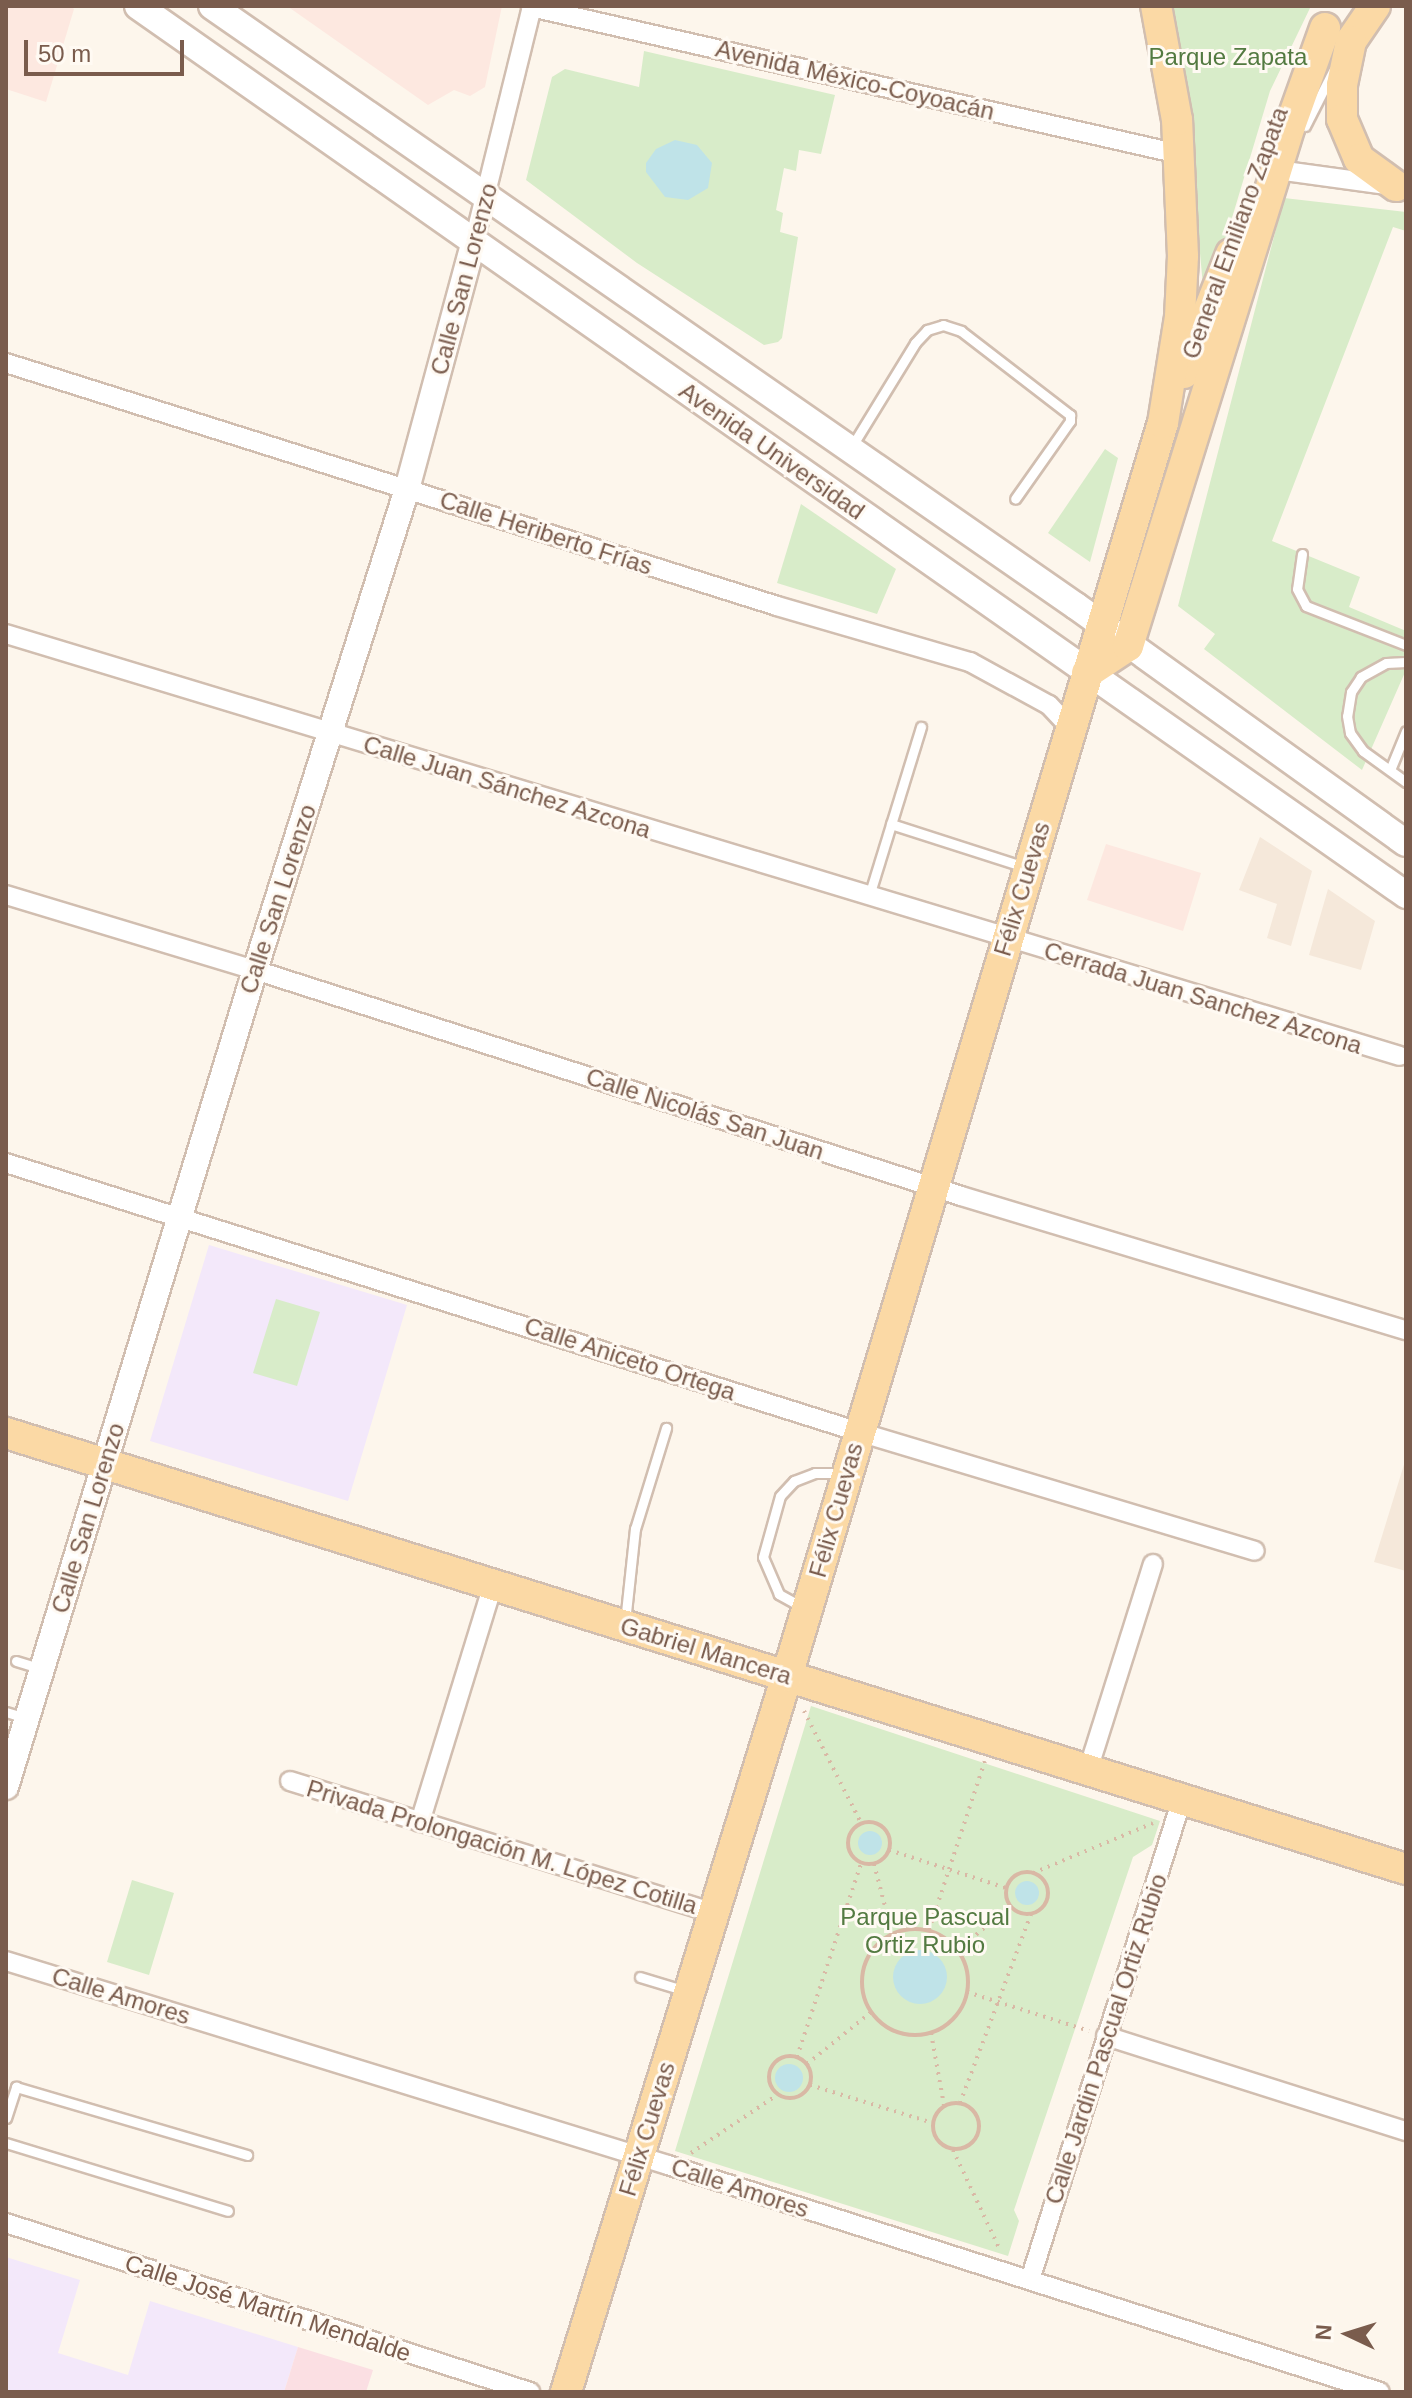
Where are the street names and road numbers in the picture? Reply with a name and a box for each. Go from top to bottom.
street label: Avenida México-Coyoacán [713,34,997,126]
street label: General Emiliano Zapata [1176,103,1294,363]
street label: Calle San Lorenzo [425,180,503,378]
street label: Avenida Universidad [674,376,870,526]
street label: Calle Heriberto Frías [436,485,656,581]
street label: Calle Juan Sánchez Azcona [359,729,655,845]
street label: Calle San Lorenzo [234,801,322,997]
street label: Félix Cuevas [988,818,1056,960]
street label: Cerrada Juan Sanchez Azcona [1040,936,1366,1060]
street label: Calle Nicolás San Juan [583,1062,827,1166]
street label: Calle Aniceto Ortega [520,1311,740,1407]
street label: Calle San Lorenzo [45,1419,131,1617]
street label: Félix Cuevas [803,1439,869,1581]
street label: Gabriel Mancera [617,1611,795,1691]
street label: Privada Prolongación M. López Cotilla [303,1774,701,1920]
street label: Calle Jardin Pascual Ortiz Rubio [1039,1870,1173,2208]
street label: Calle Amores [48,1961,194,2031]
street label: Félix Cuevas [613,2058,681,2200]
street label: Calle Amores [667,2152,813,2224]
street label: Calle José Martín Mendalde [121,2248,415,2368]

